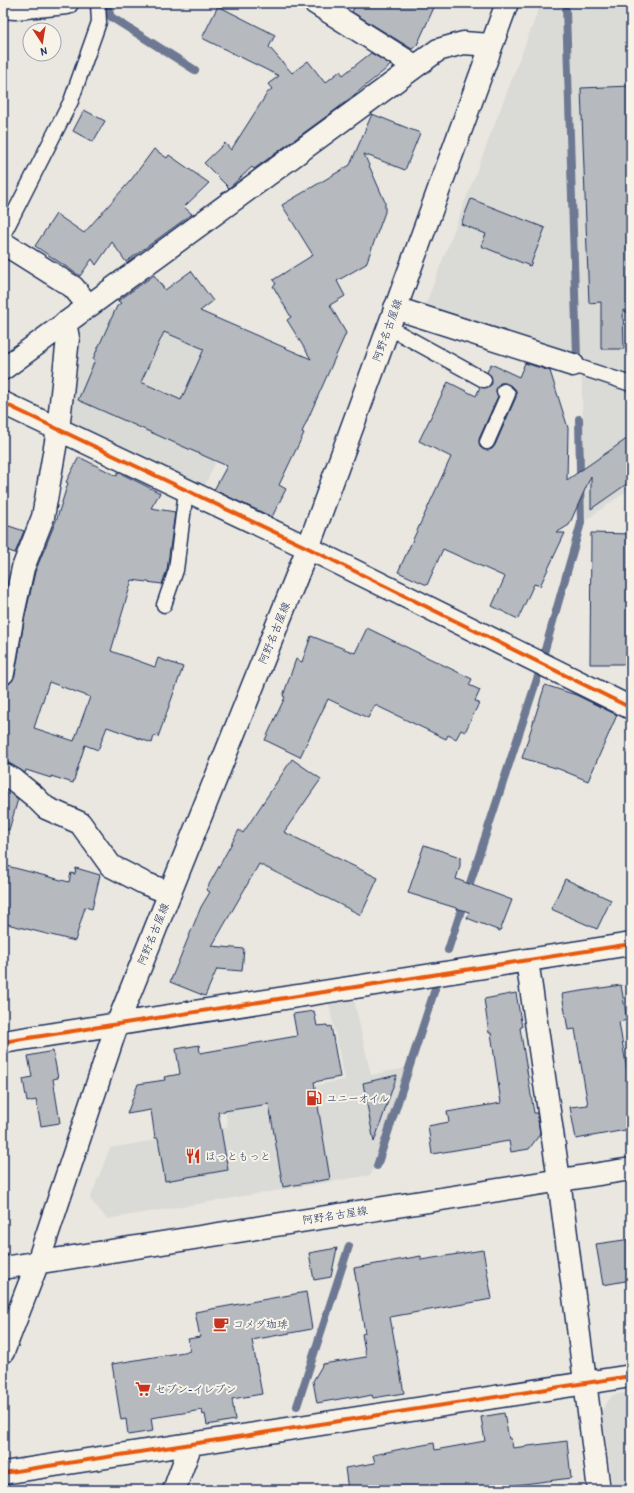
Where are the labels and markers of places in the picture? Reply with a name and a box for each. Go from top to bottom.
fuel station icon: ユニーオイル [305,1089,323,1107]
place label: ユニーオイル [326,1091,390,1105]
restaurant icon: ほっともっと [184,1147,202,1165]
place label: ほっともっと [205,1149,271,1163]
cafe icon: コメダ珈琲 [212,1315,230,1333]
place label: コメダ珈琲 [233,1317,288,1331]
supermarket icon: セブン-イレブン [134,1380,152,1398]
place label: セブン-イレブン [155,1382,236,1396]

